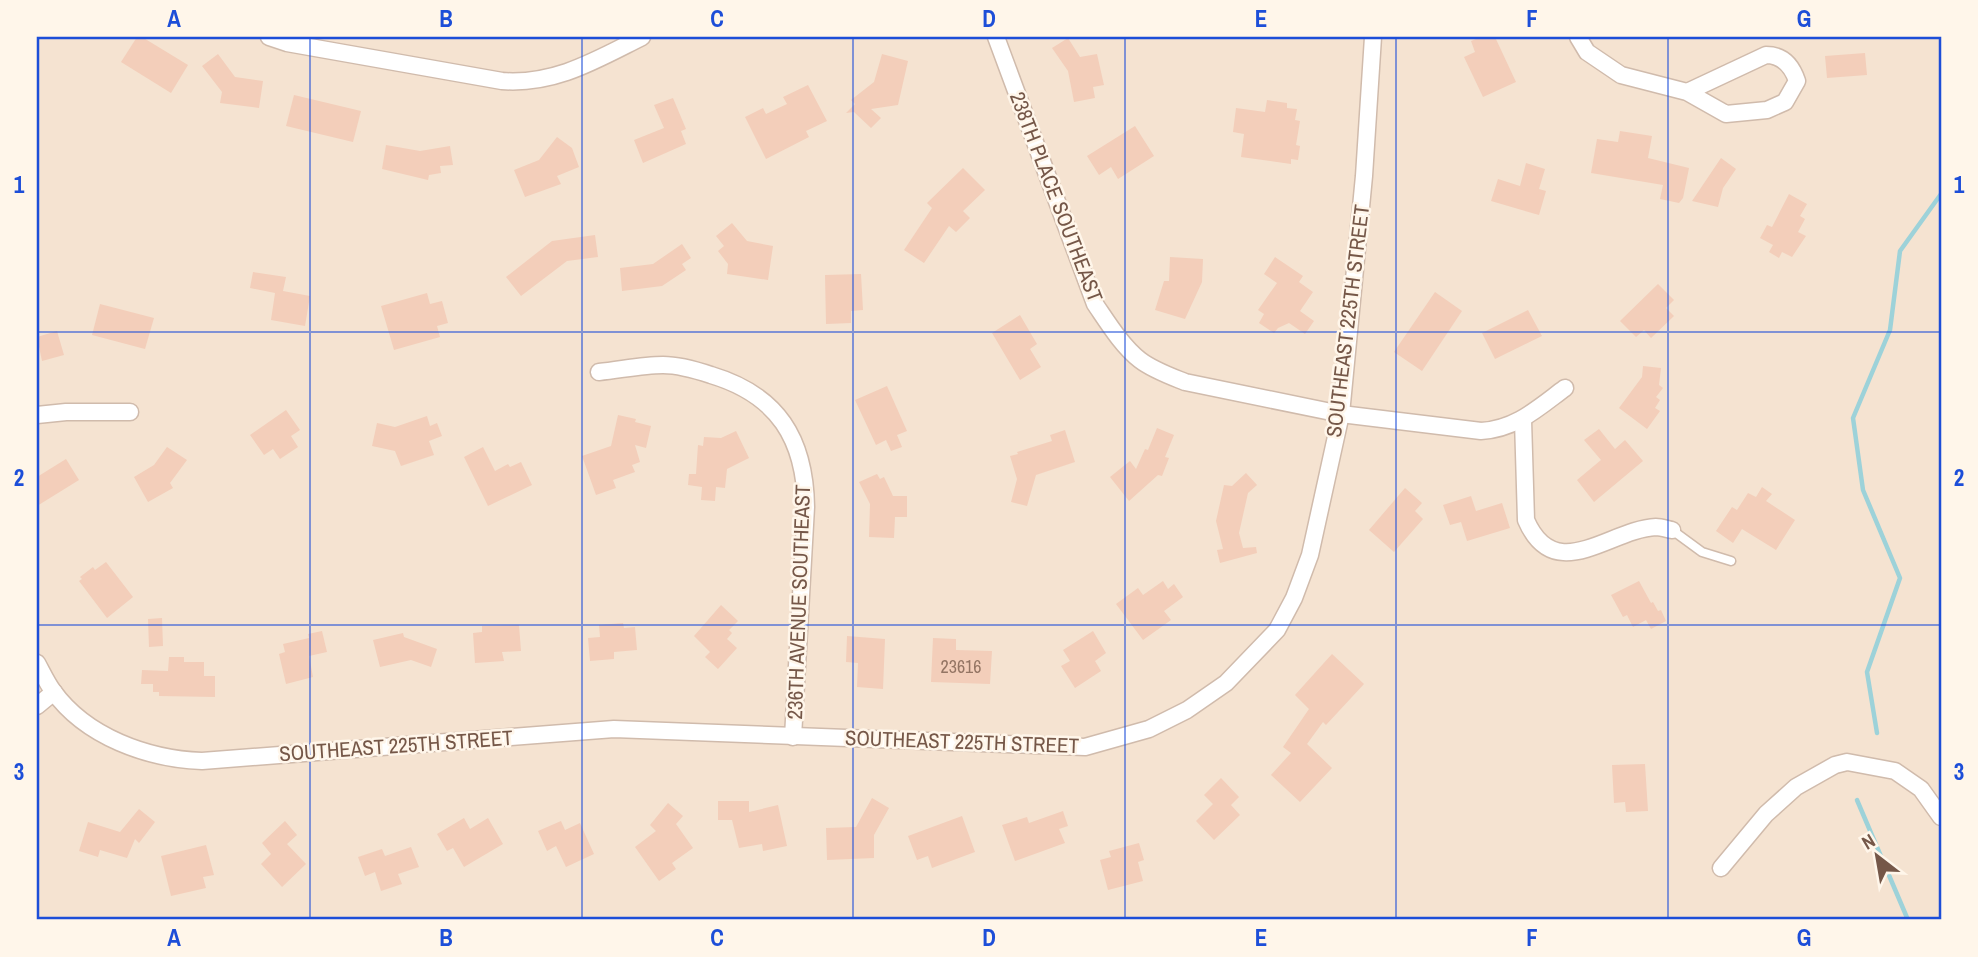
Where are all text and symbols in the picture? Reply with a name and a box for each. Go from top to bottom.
text: A [167,3,181,34]
text: B [439,3,453,34]
text: C [710,3,724,34]
text: D [982,3,996,34]
text: E [1255,3,1267,34]
text: F [1526,3,1538,34]
text: G [1797,3,1811,34]
street label: 238TH PLACE SOUTHEAST [1003,88,1110,307]
text: 1 [14,169,25,200]
text: 1 [1954,169,1965,200]
street label: SOUTHEAST 225TH STREET [1319,202,1376,439]
text: 2 [14,462,24,493]
text: 2 [1954,462,1964,493]
street label: 236TH AVENUE SOUTHEAST [780,484,817,720]
house number: 23616 [940,654,982,679]
street label: SOUTHEAST 225TH STREET [278,723,514,768]
street label: SOUTHEAST 225TH STREET [845,723,1080,760]
text: 3 [14,756,24,787]
text: 3 [1954,756,1964,787]
north arrow [1842,820,1912,890]
text: N [1857,827,1880,855]
text: A [167,922,181,953]
text: B [439,922,453,953]
text: C [710,922,724,953]
text: D [982,922,996,953]
text: E [1255,922,1267,953]
text: F [1526,922,1538,953]
text: G [1797,922,1811,953]

